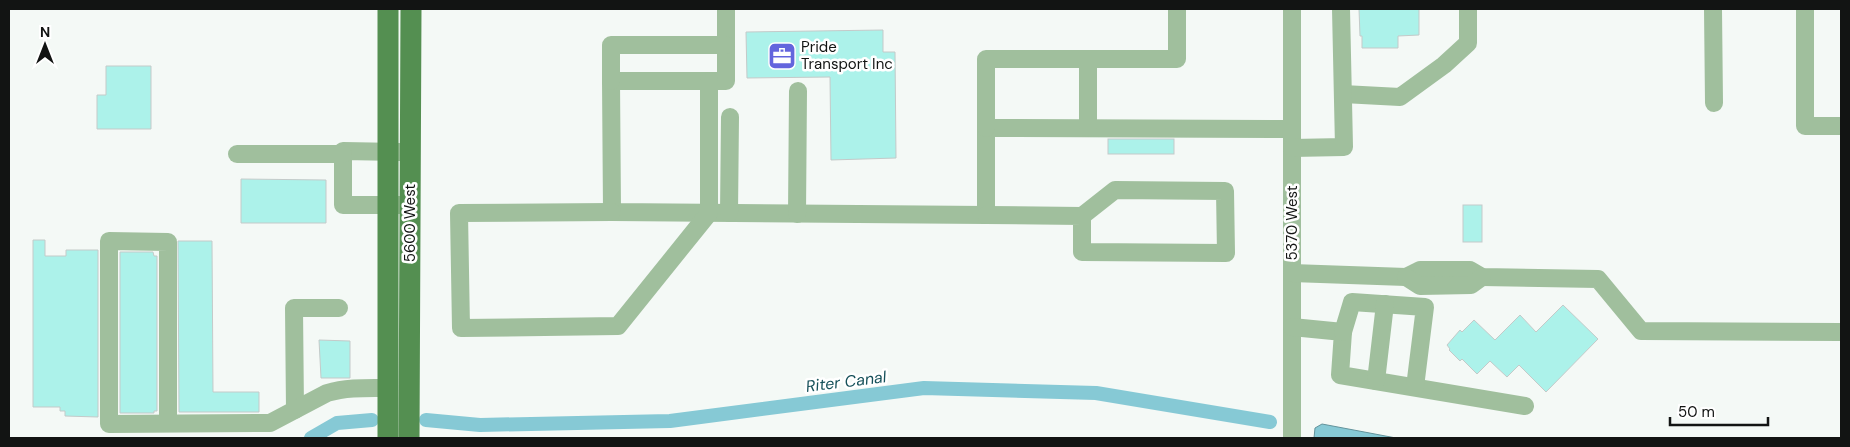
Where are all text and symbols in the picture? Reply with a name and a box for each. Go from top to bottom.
north arrow [20,20,70,70]
text: N [40,23,50,41]
place label: Pride Transport Inc [801,37,893,74]
office icon: Pride Transport Inc [767,41,797,71]
street label: 5600 West [400,184,420,262]
street label: 5370 West [1282,185,1302,261]
water label: Riter Canal [805,366,888,397]
scale bar [1670,394,1768,426]
text: 50 m [1678,402,1715,422]

